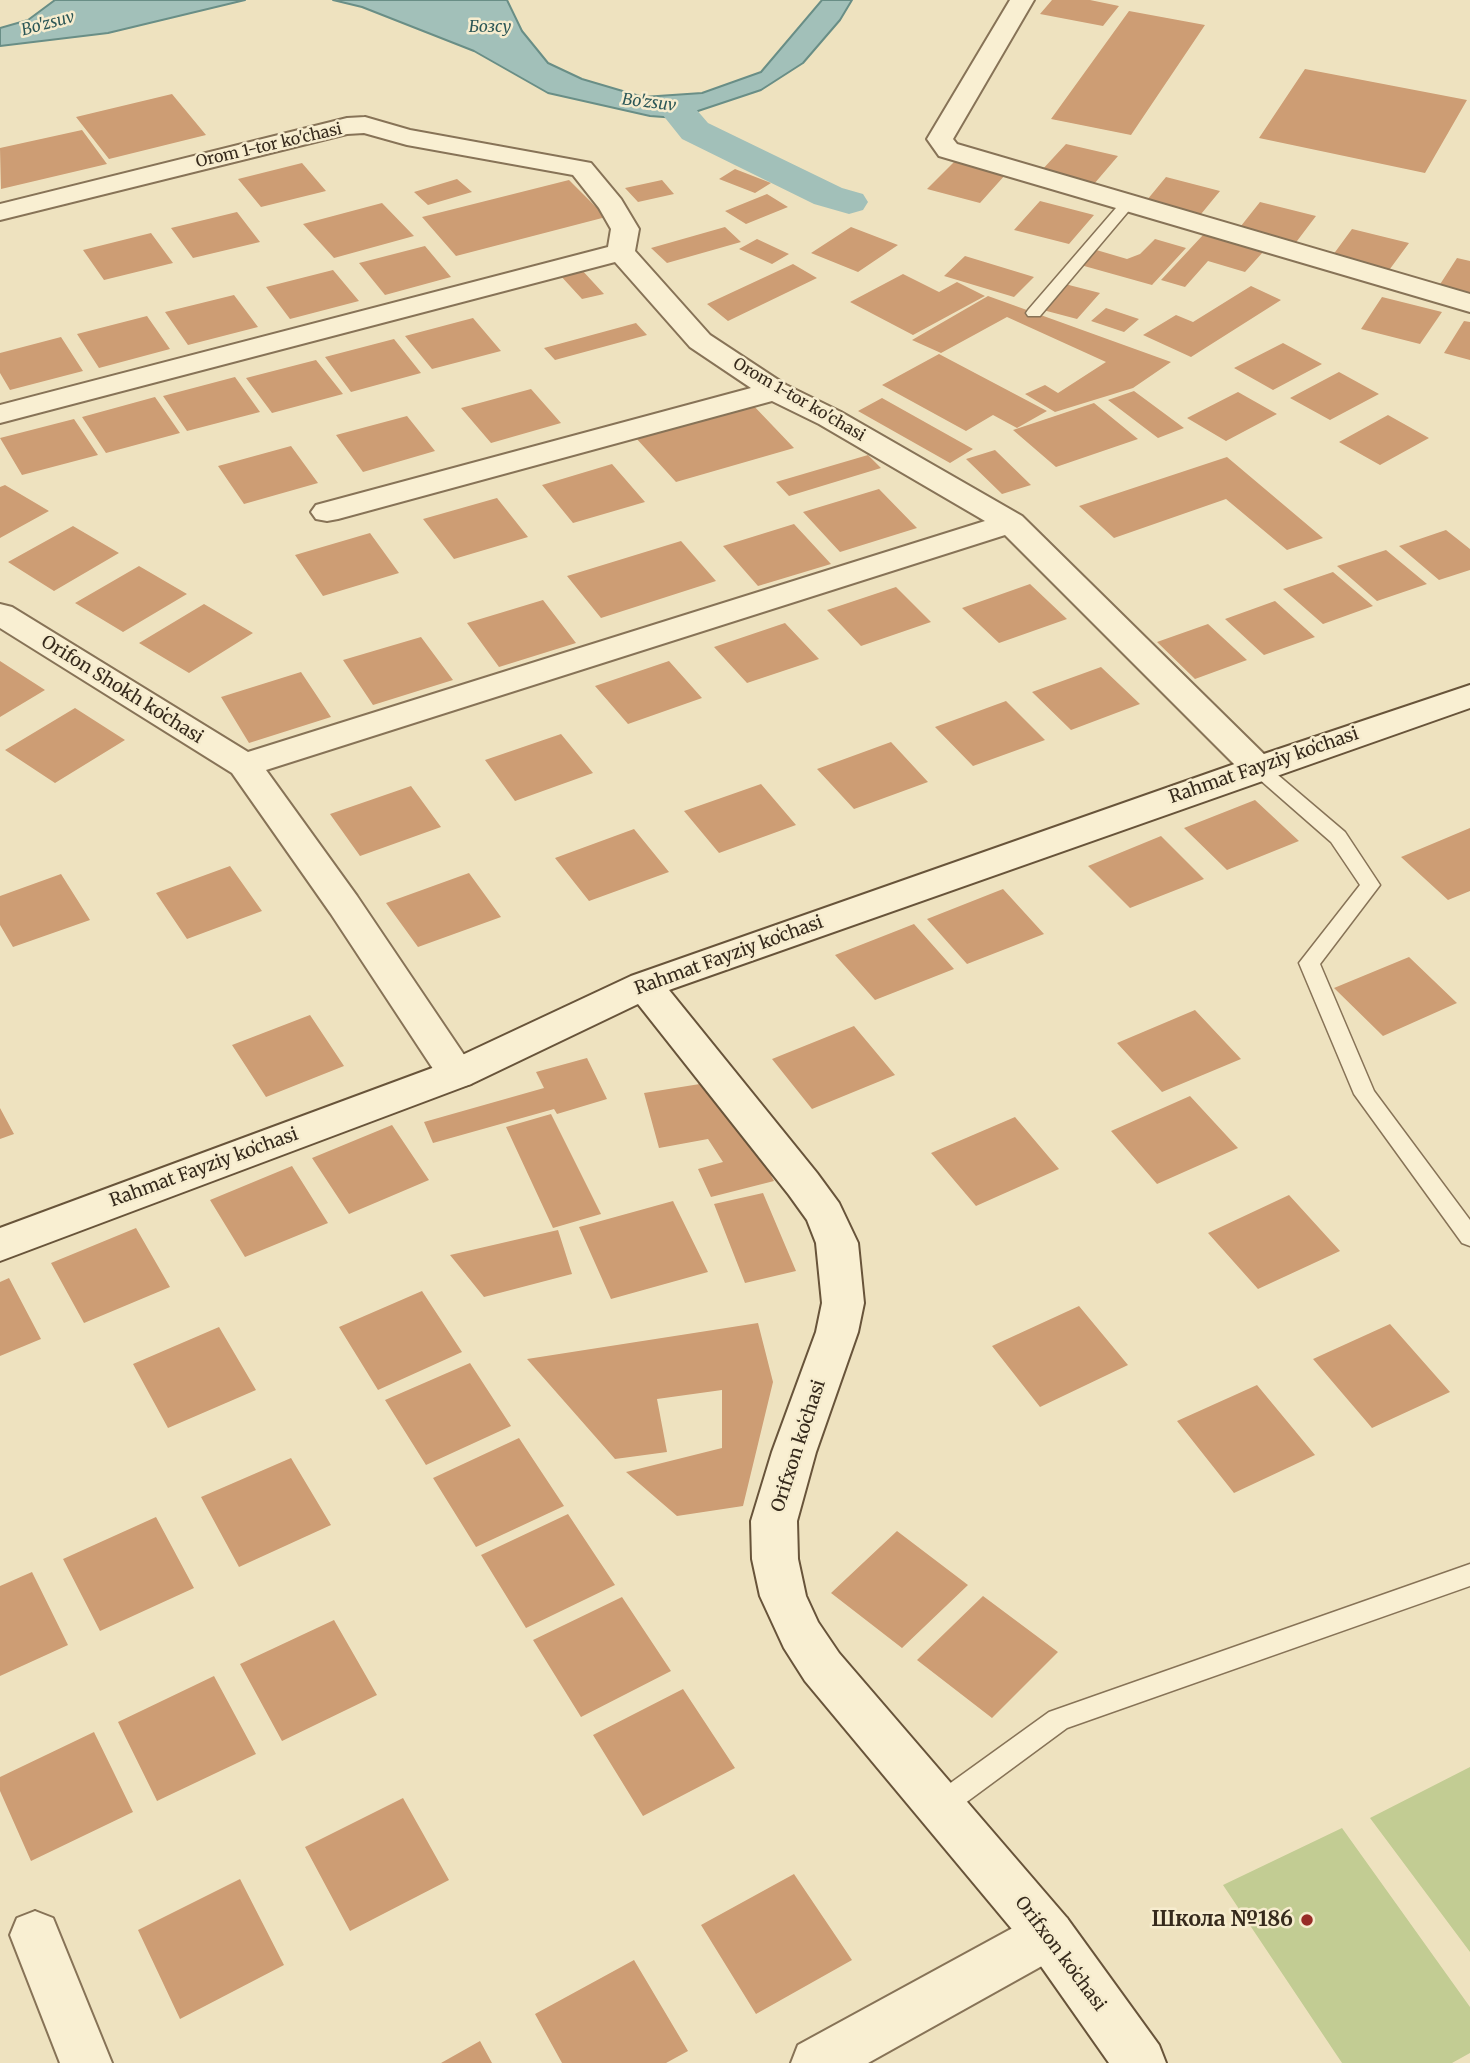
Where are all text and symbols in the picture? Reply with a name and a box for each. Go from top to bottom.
water label: Bo'zsuv [19,8,77,40]
water label: Бозсу [469,17,511,37]
water label: Bo'zsuv [621,90,677,116]
street label: Orom 1-tor ko'chasi [194,120,344,172]
street label: Orom 1-tor ko'chasi [730,354,868,446]
street label: Orifon Shokh koʻchasi [37,631,207,749]
street label: Rahmat Fayziy koʻchasi [1166,723,1362,809]
street label: Rahmat Fayziy koʻchasi [632,912,826,1000]
street label: Rahmat Fayziy koʻchasi [107,1124,301,1212]
street label: Orifxon koʻchasi [767,1377,831,1515]
street label: Orifxon koʻchasi [1010,1893,1110,2015]
place label: Школа №186 [1151,1907,1293,1933]
marker: Школа №186 [1299,1912,1315,1928]

